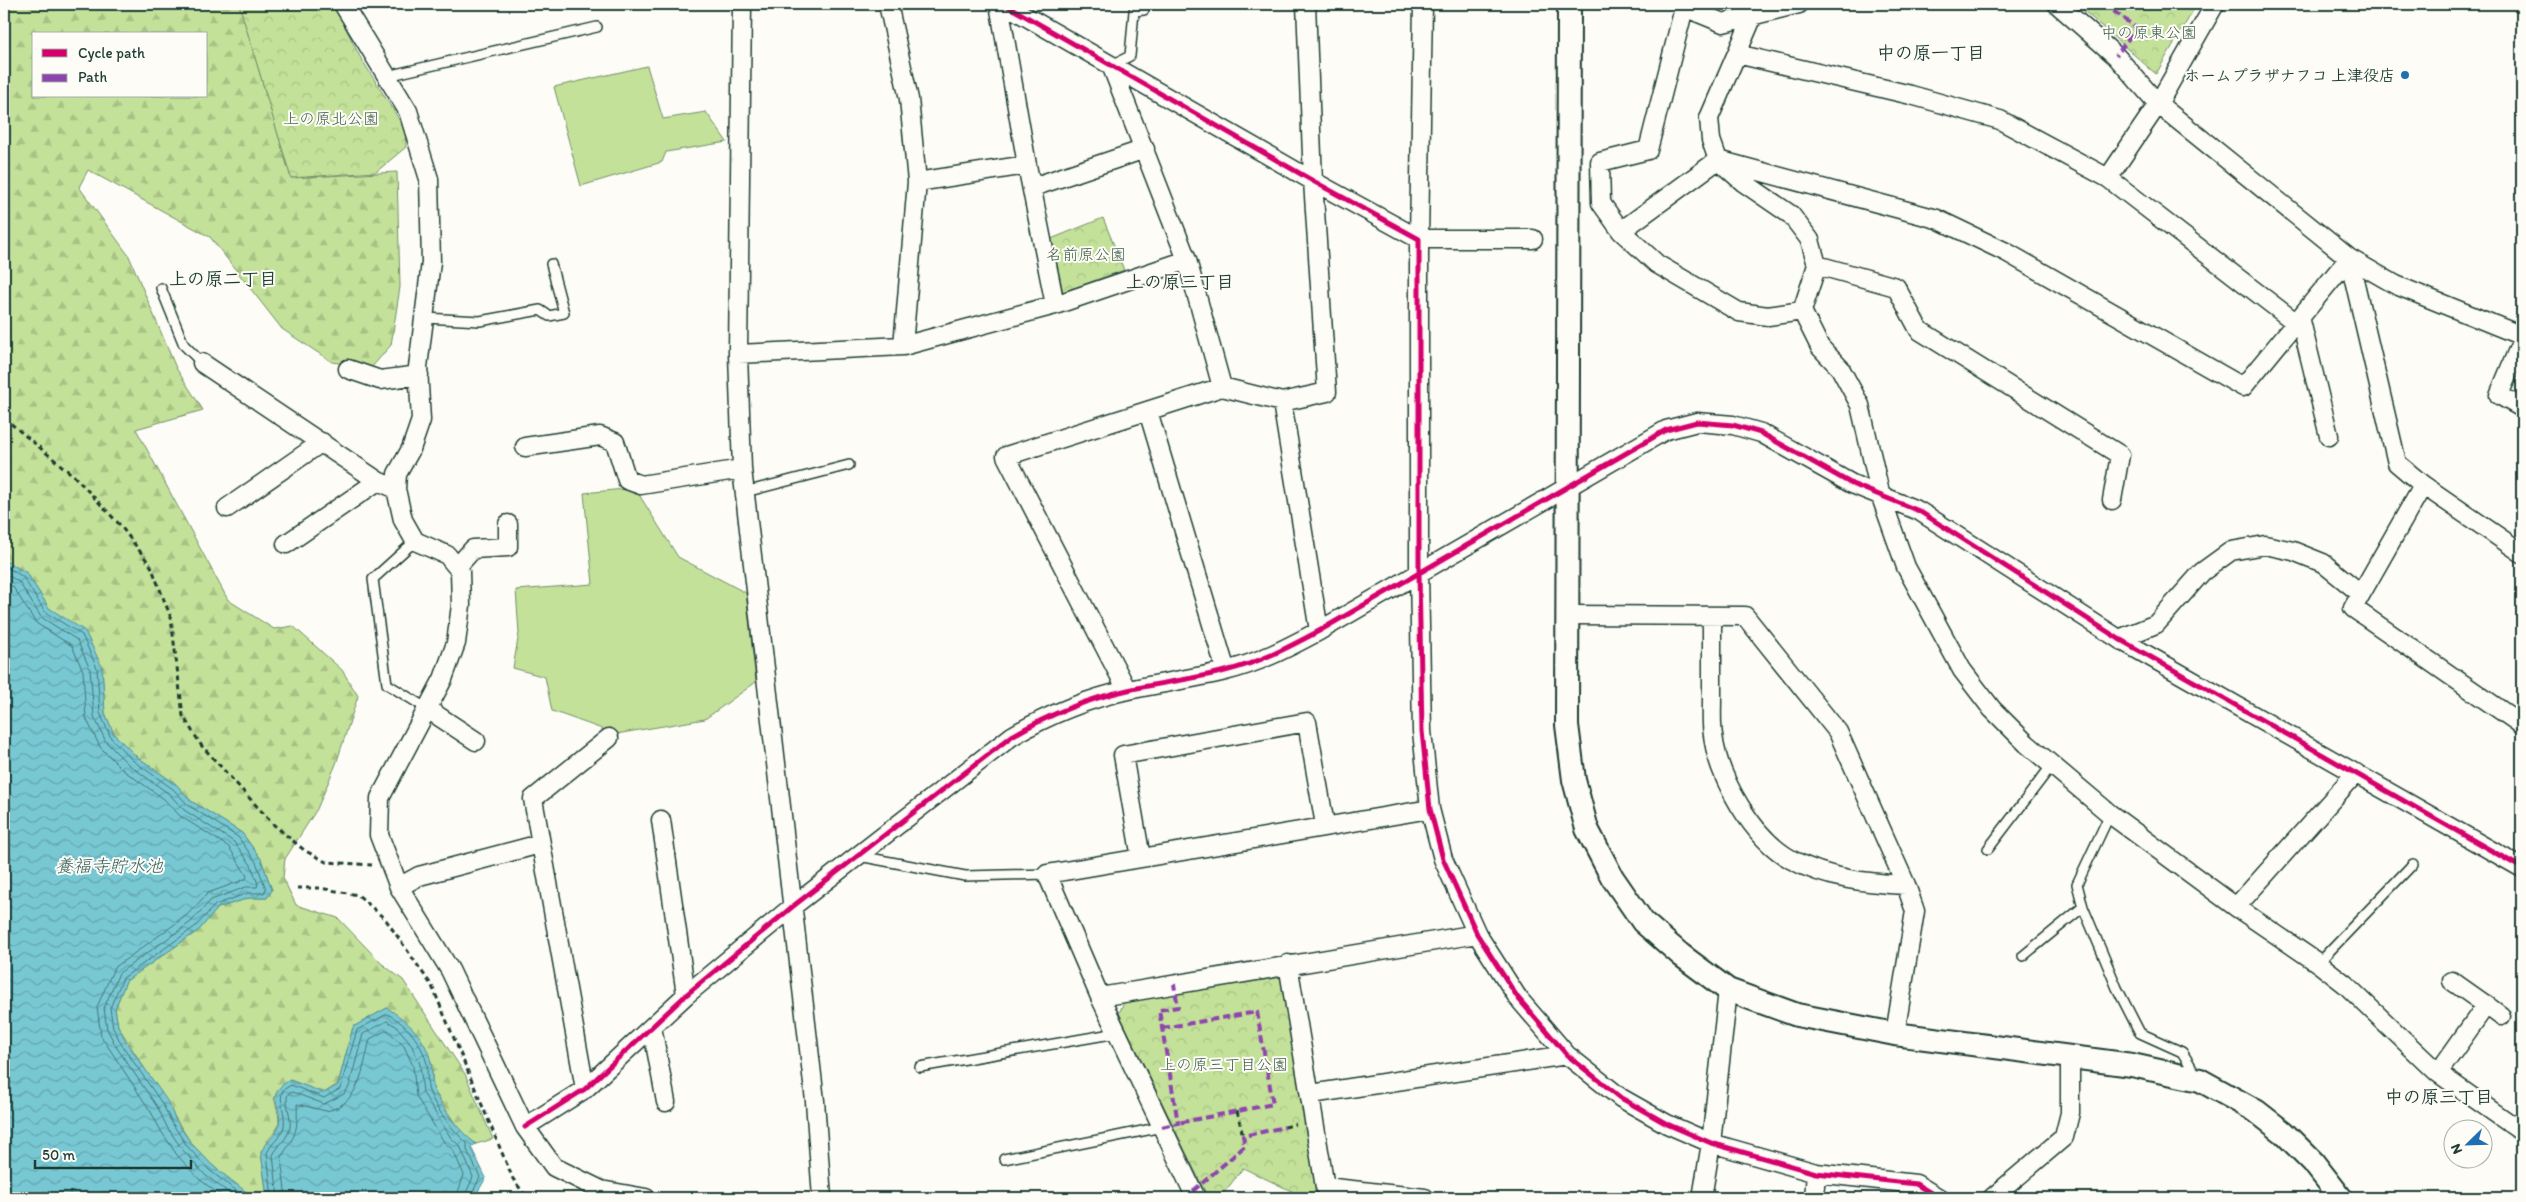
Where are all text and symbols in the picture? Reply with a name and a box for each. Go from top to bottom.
park label: 中の原東公園 [2101,23,2197,42]
legend [32,32,208,98]
district label: 中の原一丁目 [1877,42,1985,64]
text: Cycle path [78,44,145,62]
place label: ホームプラザナフコ 上津役店 [2184,66,2395,85]
text: Path [78,68,107,86]
marker: ホームプラザナフコ 上津役店 [2399,69,2411,81]
park label: 上の原北公園 [283,109,379,128]
park label: 名前原公園 [1046,245,1126,264]
district label: 上の原二丁目 [169,268,277,290]
district label: 上の原三丁目 [1126,271,1234,293]
water label: 養福寺貯水池 [55,855,164,877]
park label: 上の原三丁目公園 [1160,1055,1288,1074]
district label: 中の原三丁目 [2385,1086,2493,1108]
north arrow [2444,1120,2494,1170]
scale bar [35,1137,191,1169]
text: N [2447,1141,2466,1157]
text: 50 m [42,1146,75,1164]

